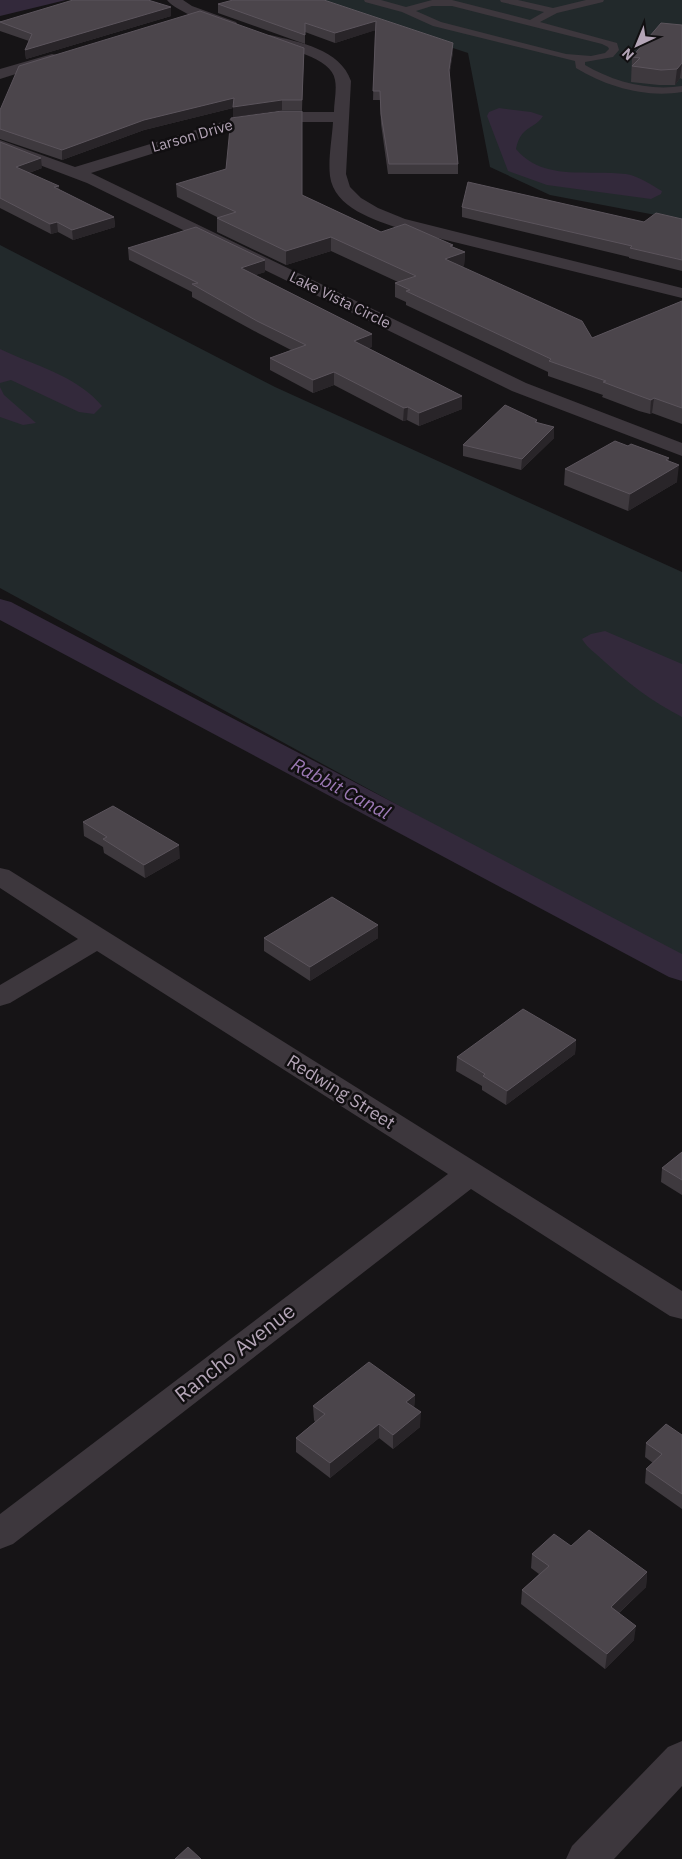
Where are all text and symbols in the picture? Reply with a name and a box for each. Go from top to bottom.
north arrow [612,20,662,70]
text: N [618,44,638,64]
street label: Larson Drive [149,115,235,156]
street label: Lake Vista Circle [287,267,394,332]
water label: Rabbit Canal [287,752,395,824]
street label: Redwing Street [283,1049,400,1134]
street label: Rancho Avenue [168,1296,300,1408]

